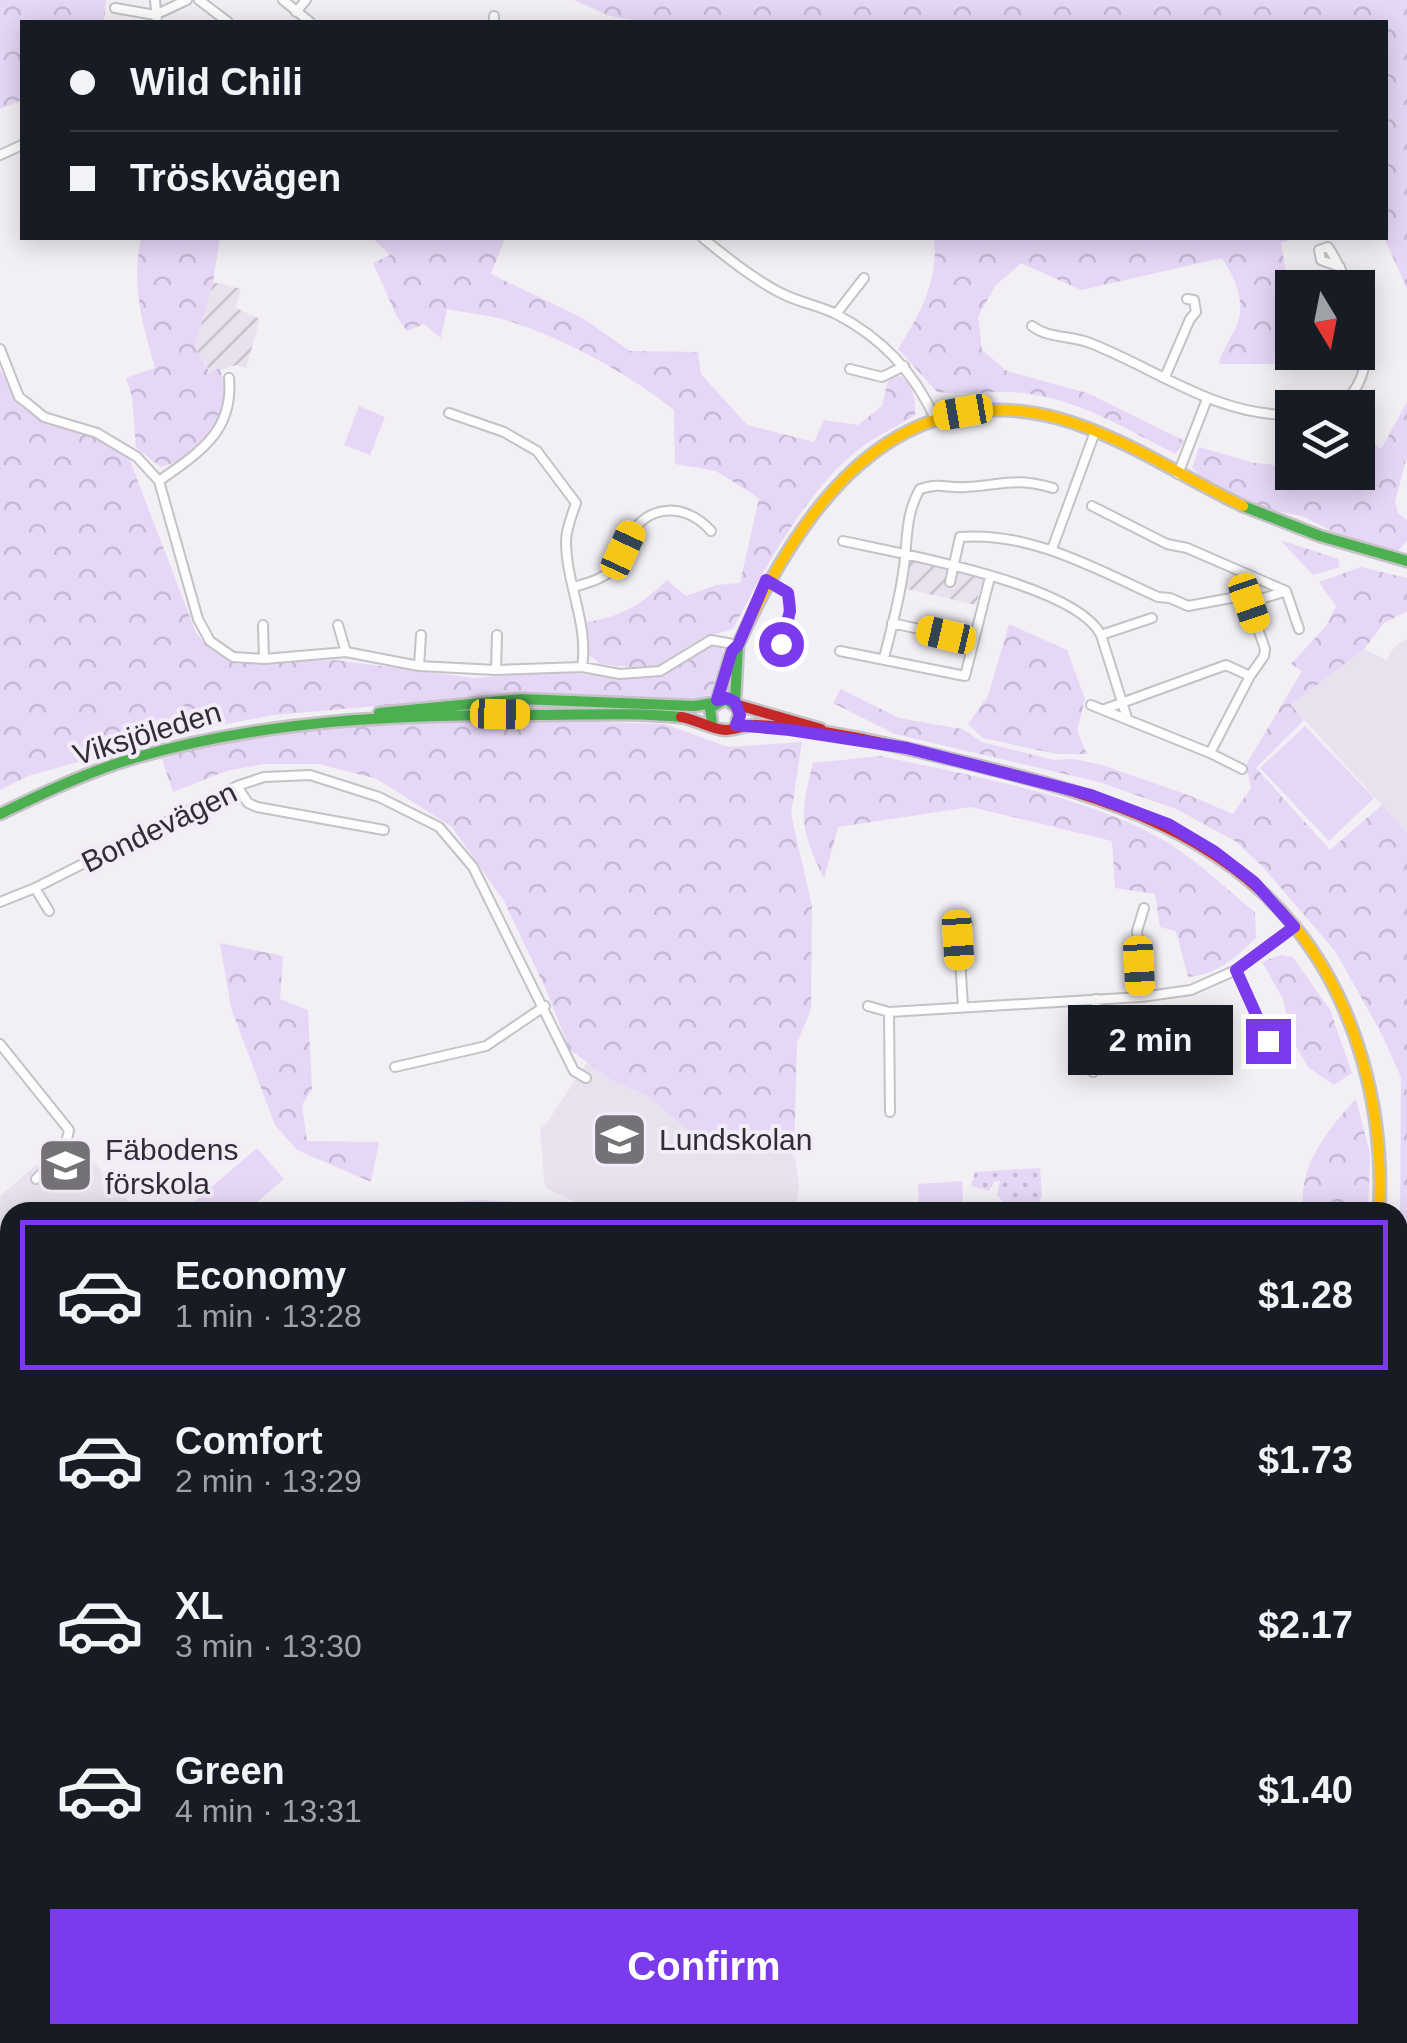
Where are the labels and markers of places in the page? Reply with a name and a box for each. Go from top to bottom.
school or university icon: Lundskolan [590,1109,650,1169]
place label: Lundskolan [659,1123,812,1156]
place label: Fäbodens förskola [105,1133,238,1200]
school or university icon: Fäbodens förskola [36,1136,96,1196]

